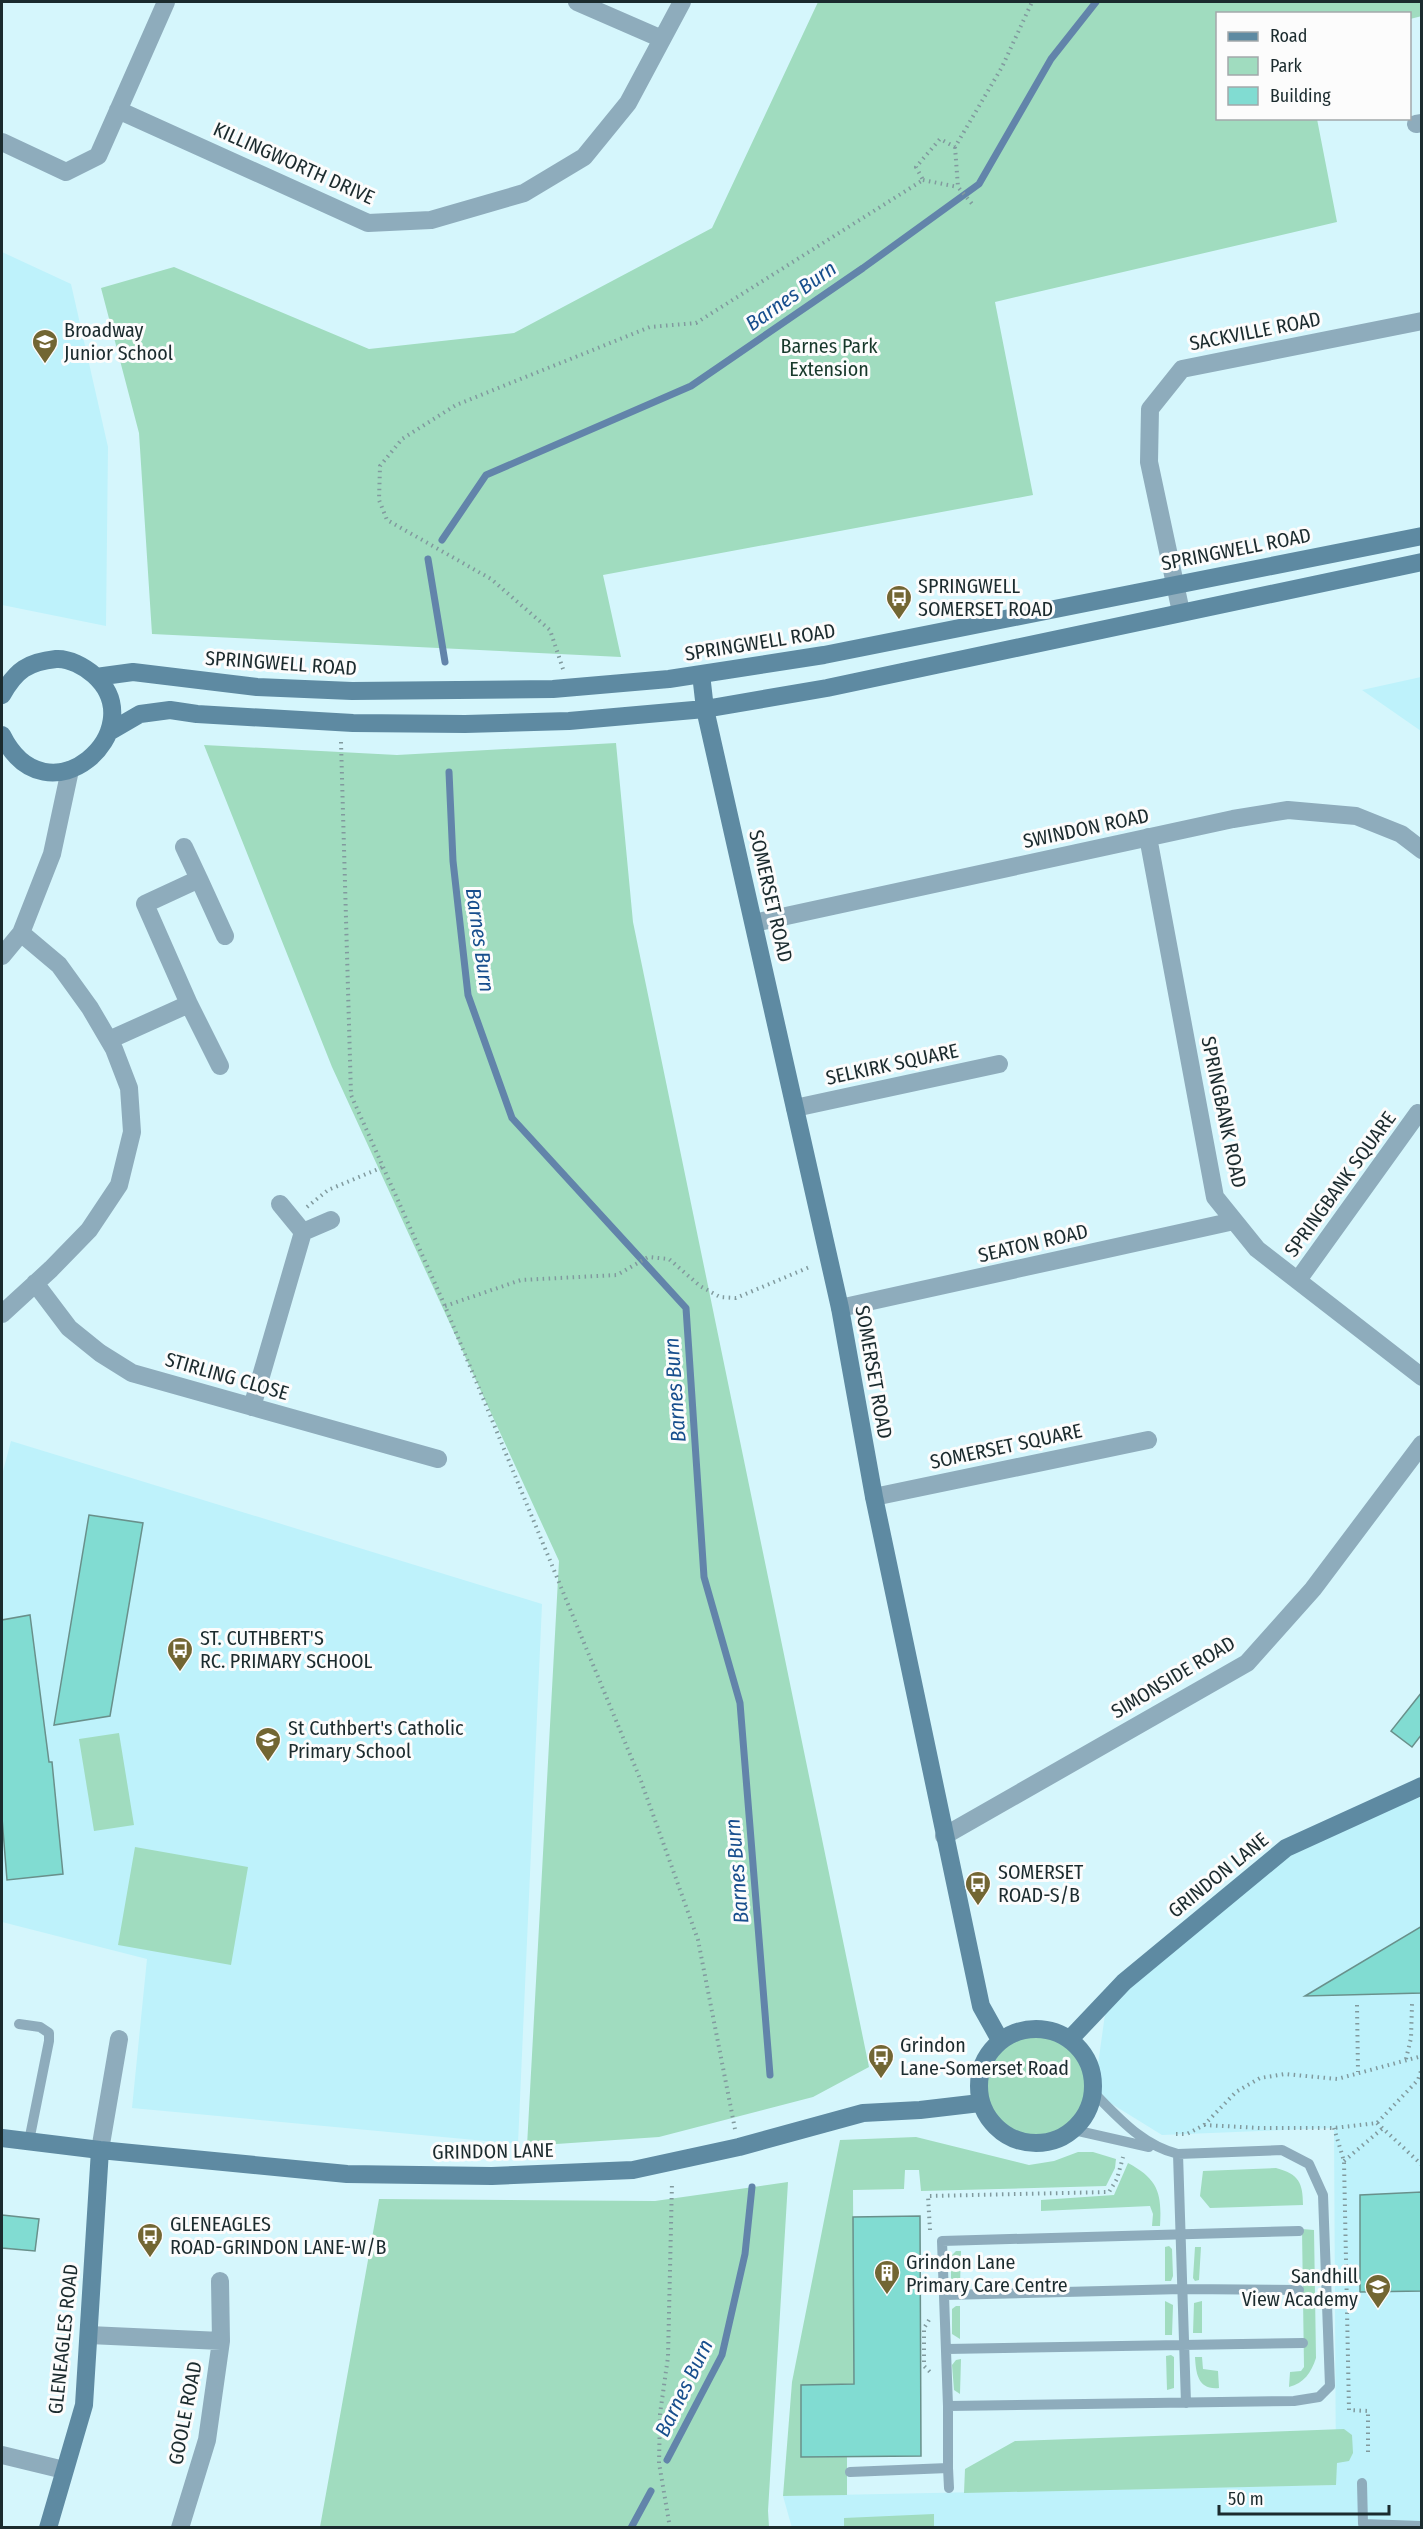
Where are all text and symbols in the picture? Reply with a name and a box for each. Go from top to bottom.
legend [1216,12,1411,120]
text: Road [1270,25,1307,47]
text: Park [1270,55,1303,77]
text: Building [1270,85,1331,107]
street label: KILLINGWORTH DRIVE [210,117,378,209]
water label: Barnes Burn [741,255,841,337]
street label: SACKVILLE ROAD [1187,307,1323,355]
place label: Broadway Junior School [64,318,173,365]
school or university icon: Broadway Junior School [30,327,60,365]
park label: Barnes Park Extension [781,334,878,381]
street label: SPRINGWELL ROAD [1159,523,1313,575]
place label: SPRINGWELL SOMERSET ROAD [918,574,1053,621]
bus stop icon: SPRINGWELL SOMERSET ROAD [884,583,914,621]
street label: SPRINGWELL ROAD [683,618,837,666]
street label: SPRINGWELL ROAD [204,646,358,680]
street label: SWINDON ROAD [1021,803,1151,853]
street label: SOMERSET ROAD [744,827,798,965]
water label: Barnes Burn [460,886,500,994]
street label: SPRINGBANK ROAD [1196,1034,1252,1190]
street label: SELKIRK SQUARE [823,1038,961,1090]
street label: SPRINGBANK SQUARE [1279,1107,1401,1261]
street label: SEATON ROAD [976,1219,1090,1267]
street label: SOMERSET ROAD [850,1303,898,1441]
water label: Barnes Burn [658,1337,692,1443]
street label: STIRLING CLOSE [163,1347,291,1405]
street label: SOMERSET SQUARE [928,1418,1084,1474]
place label: ST. CUTHBERT'S RC. PRIMARY SCHOOL [200,1626,373,1673]
street label: SIMONSIDE ROAD [1107,1631,1239,1723]
bus stop icon: ST. CUTHBERT'S RC. PRIMARY SCHOOL [165,1635,195,1673]
place label: St Cuthbert's Catholic Primary School [288,1716,464,1763]
school or university icon: St Cuthbert's Catholic Primary School [253,1725,283,1763]
water label: Barnes Burn [719,1818,755,1924]
street label: GRINDON LANE [1163,1827,1273,1923]
place label: SOMERSET ROAD-S/B [998,1860,1084,1907]
bus stop icon: SOMERSET ROAD-S/B [963,1869,993,1907]
place label: Grindon Lane-Somerset Road [900,2033,1069,2080]
bus stop icon: Grindon Lane-Somerset Road [866,2042,896,2080]
street label: GRINDON LANE [432,2138,554,2164]
place label: GLENEAGLES ROAD-GRINDON LANE-W/B [170,2212,387,2259]
bus stop icon: GLENEAGLES ROAD-GRINDON LANE-W/B [135,2221,165,2259]
place label: Grindon Lane Primary Care Centre [906,2250,1068,2297]
building icon: Grindon Lane Primary Care Centre [872,2258,902,2296]
street label: GLENEAGLES ROAD [43,2263,83,2415]
place label: Sandhill View Academy [1242,2264,1358,2311]
school or university icon: Sandhill View Academy [1363,2272,1393,2310]
water label: Barnes Burn [649,2335,719,2441]
street label: GOOLE ROAD [163,2359,207,2467]
scale bar [1219,2478,1388,2516]
text: 50 m [1228,2488,1264,2510]

